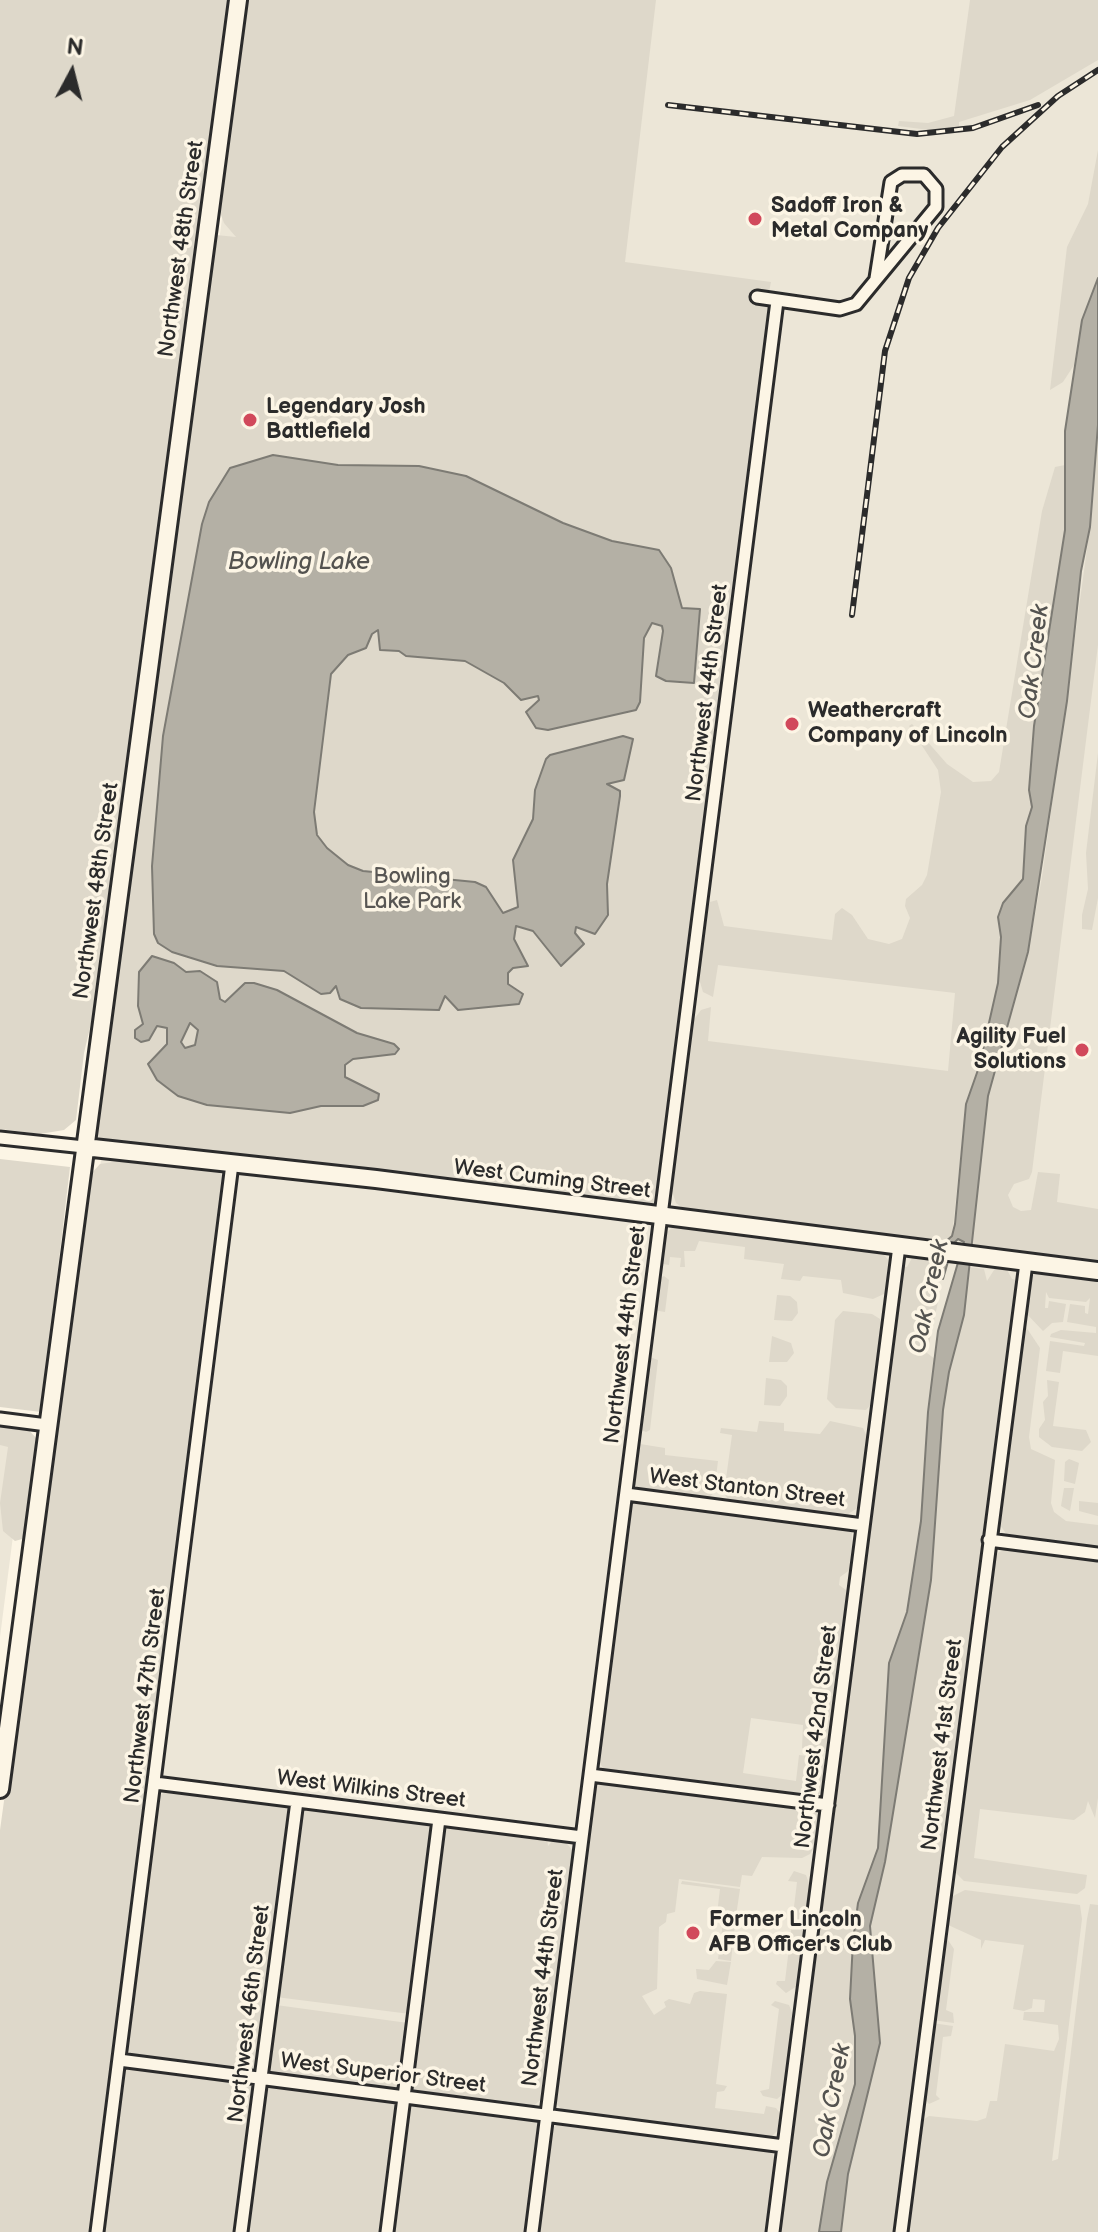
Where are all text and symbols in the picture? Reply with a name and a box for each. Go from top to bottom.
north arrow [32,32,112,112]
text: N [65,33,85,62]
street label: Northwest 48th Street [154,139,210,359]
place label: Sadoff Iron & Metal Company [771,193,928,244]
marker: Sadoff Iron & Metal Company [746,210,764,228]
place label: Legendary Josh Battlefield [266,394,425,446]
marker: Legendary Josh Battlefield [241,411,259,429]
water label: Bowling Lake [228,549,370,577]
street label: Northwest 44th Street [682,583,734,803]
water label: Oak Creek [1014,603,1056,721]
place label: Weathercraft Company of Lincoln [808,698,1008,750]
marker: Weathercraft Company of Lincoln [783,715,801,733]
street label: Northwest 48th Street [69,781,125,1001]
park label: Bowling Lake Park [363,864,461,916]
place label: Agility Fuel Solutions [957,1024,1066,1076]
marker: Agility Fuel Solutions [1073,1041,1091,1059]
street label: West Cuming Street [452,1155,652,1205]
street label: Northwest 44th Street [600,1225,652,1445]
water label: Oak Creek [904,1238,956,1356]
street label: West Stanton Street [648,1464,846,1514]
street label: Northwest 47th Street [120,1587,172,1805]
street label: Northwest 42nd Street [790,1624,844,1850]
street label: Northwest 41st Street [917,1638,969,1852]
street label: West Wilkins Street [275,1765,467,1815]
street label: Northwest 44th Street [518,1868,570,2088]
street label: Northwest 46th Street [224,1904,276,2124]
place label: Former Lincoln AFB Officer's Club [709,1907,893,1958]
marker: Former Lincoln AFB Officer's Club [684,1924,702,1942]
water label: Oak Creek [808,2042,858,2160]
street label: West Superior Street [279,2048,487,2100]

